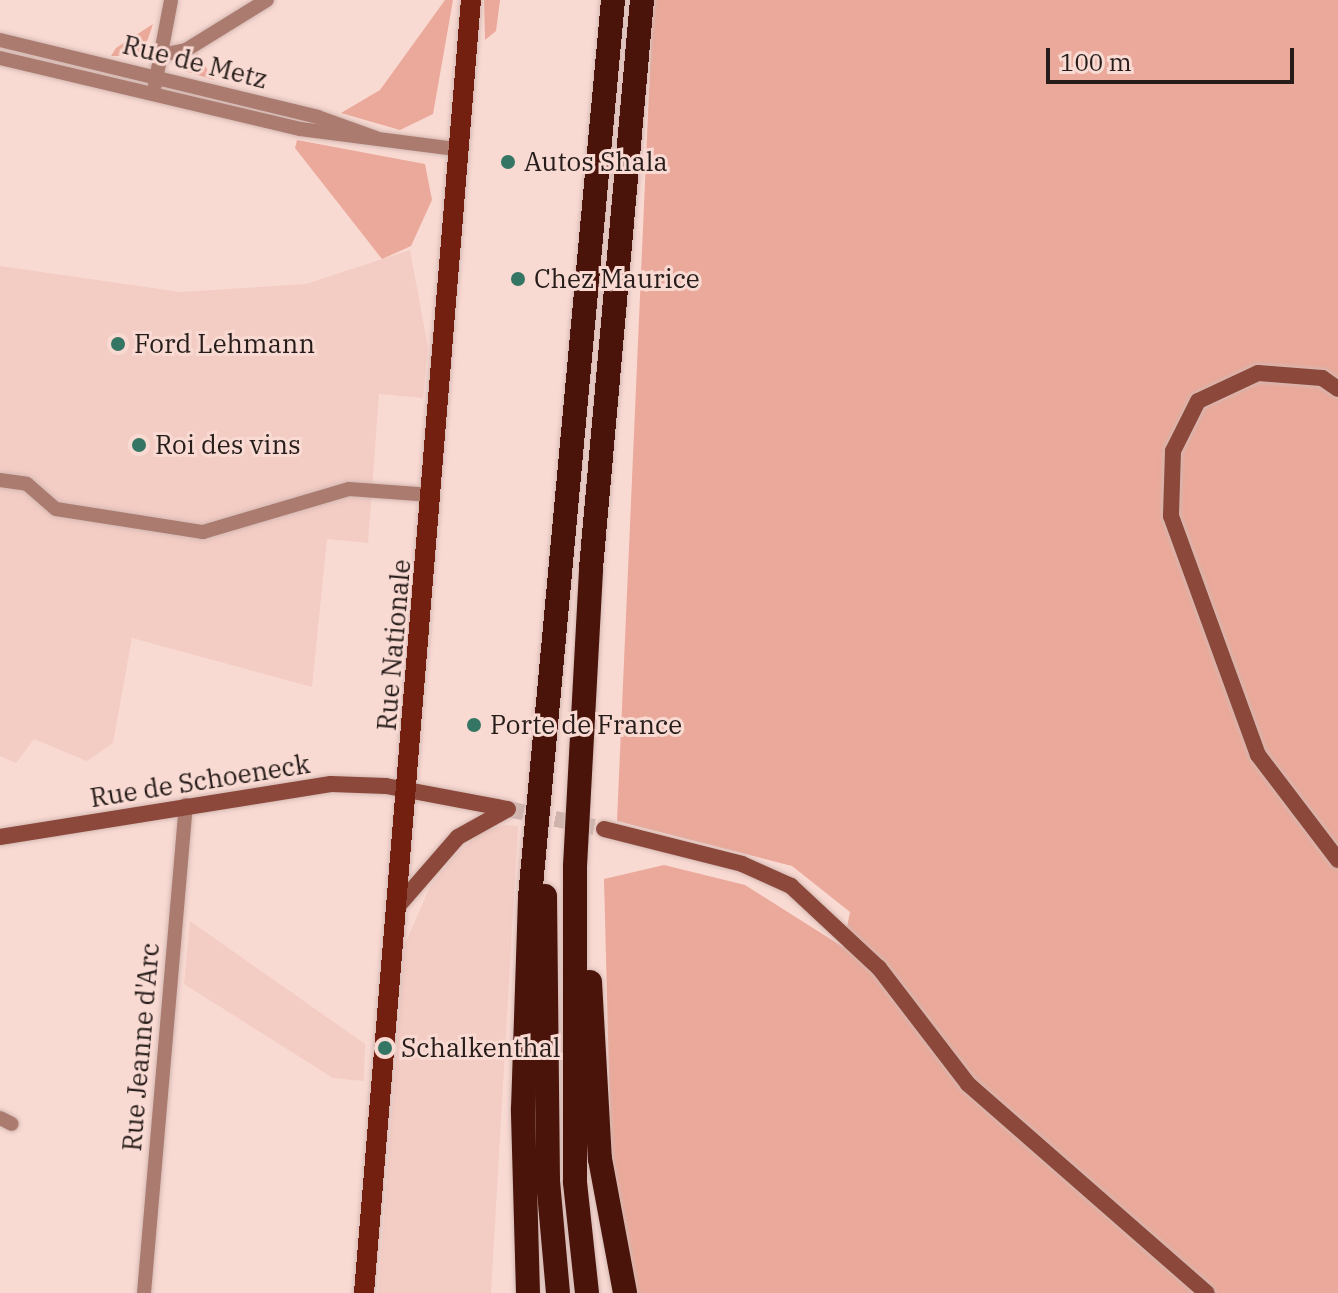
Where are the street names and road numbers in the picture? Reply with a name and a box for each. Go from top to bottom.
street label: Rue de Metz [119,29,271,95]
street label: Rue Nationale [371,558,417,732]
street label: Rue de Schoeneck [88,748,312,814]
street label: Rue Jeanne d'Arc [116,941,166,1153]

